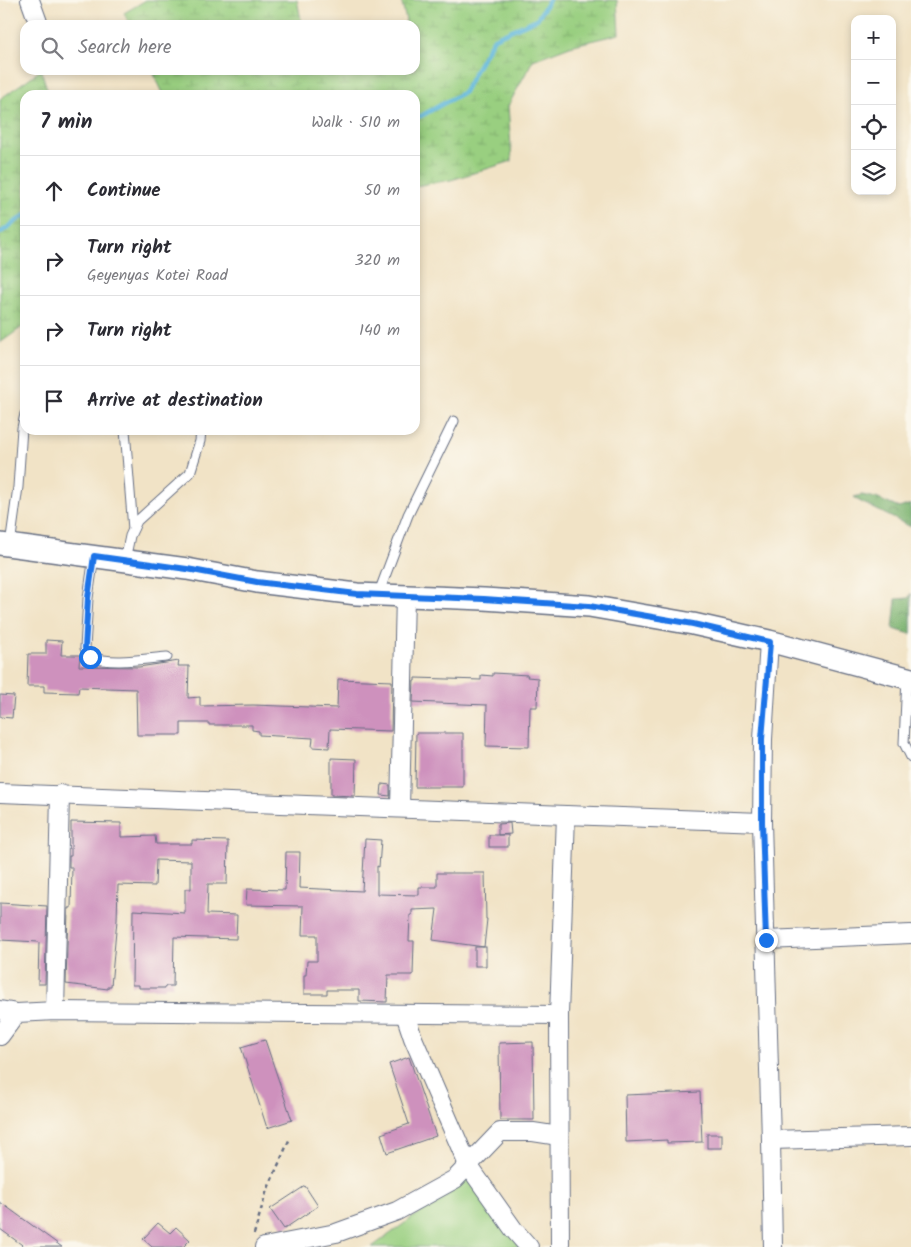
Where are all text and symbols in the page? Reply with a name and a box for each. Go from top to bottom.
map controls [851,15,896,195]
button: + [851,15,896,60]
search box [20,20,420,75]
text: Search here [78,33,172,63]
icon: search [38,34,66,62]
button: − [851,60,896,105]
button: locate [851,105,896,150]
text: 7 min [40,106,92,139]
text: Walk · 510 m [311,110,400,135]
button: layers [851,150,896,195]
text: Continue [87,176,160,206]
icon: ahead [40,177,68,205]
text: 50 m [364,178,400,203]
text: Turn right [87,233,172,263]
icon: right [40,247,68,275]
text: 320 m [354,248,400,273]
text: Geyenyas Kotei Road [87,263,228,288]
text: Turn right [87,316,172,346]
icon: right [40,317,68,345]
text: 140 m [359,318,400,343]
text: Arrive at destination [87,386,263,416]
icon: arrive [40,387,68,415]
route start [79,646,102,669]
route end [755,929,778,952]

